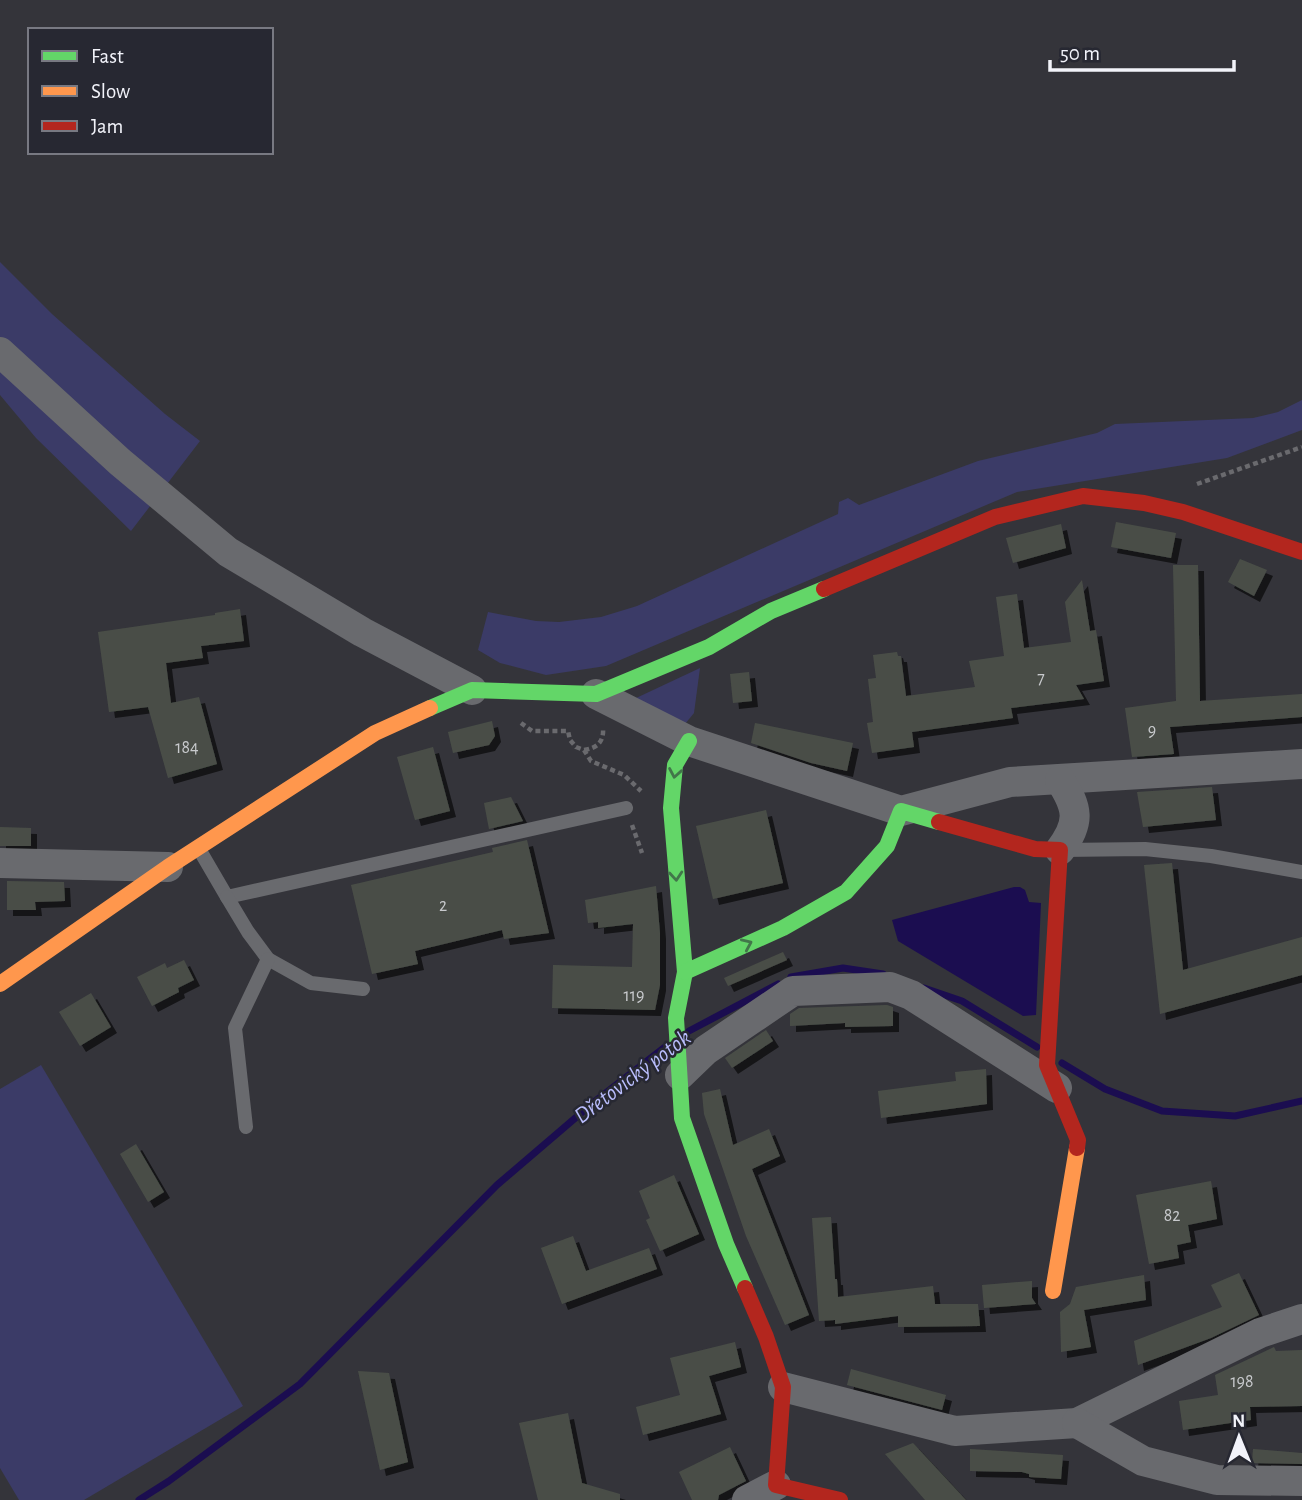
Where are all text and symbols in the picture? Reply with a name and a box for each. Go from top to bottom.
legend [28,28,273,154]
scale bar [1050,28,1234,72]
text: 50 m [1060,43,1100,64]
text: Fast [91,46,124,67]
text: Slow [91,81,130,102]
text: Jam [91,116,123,137]
house number: 7 [1037,670,1045,688]
house number: 9 [1148,722,1156,740]
house number: 184 [175,739,199,757]
one-way arrow [668,767,683,779]
one-way arrow [669,870,684,881]
house number: 2 [439,897,447,915]
one-way arrow [740,938,752,952]
house number: 119 [624,987,644,1005]
water label: Dřetovický potok [570,1026,696,1128]
house number: 82 [1164,1207,1180,1225]
house number: 198 [1230,1373,1254,1391]
north arrow [1204,1402,1274,1472]
text: N [1232,1412,1246,1431]

